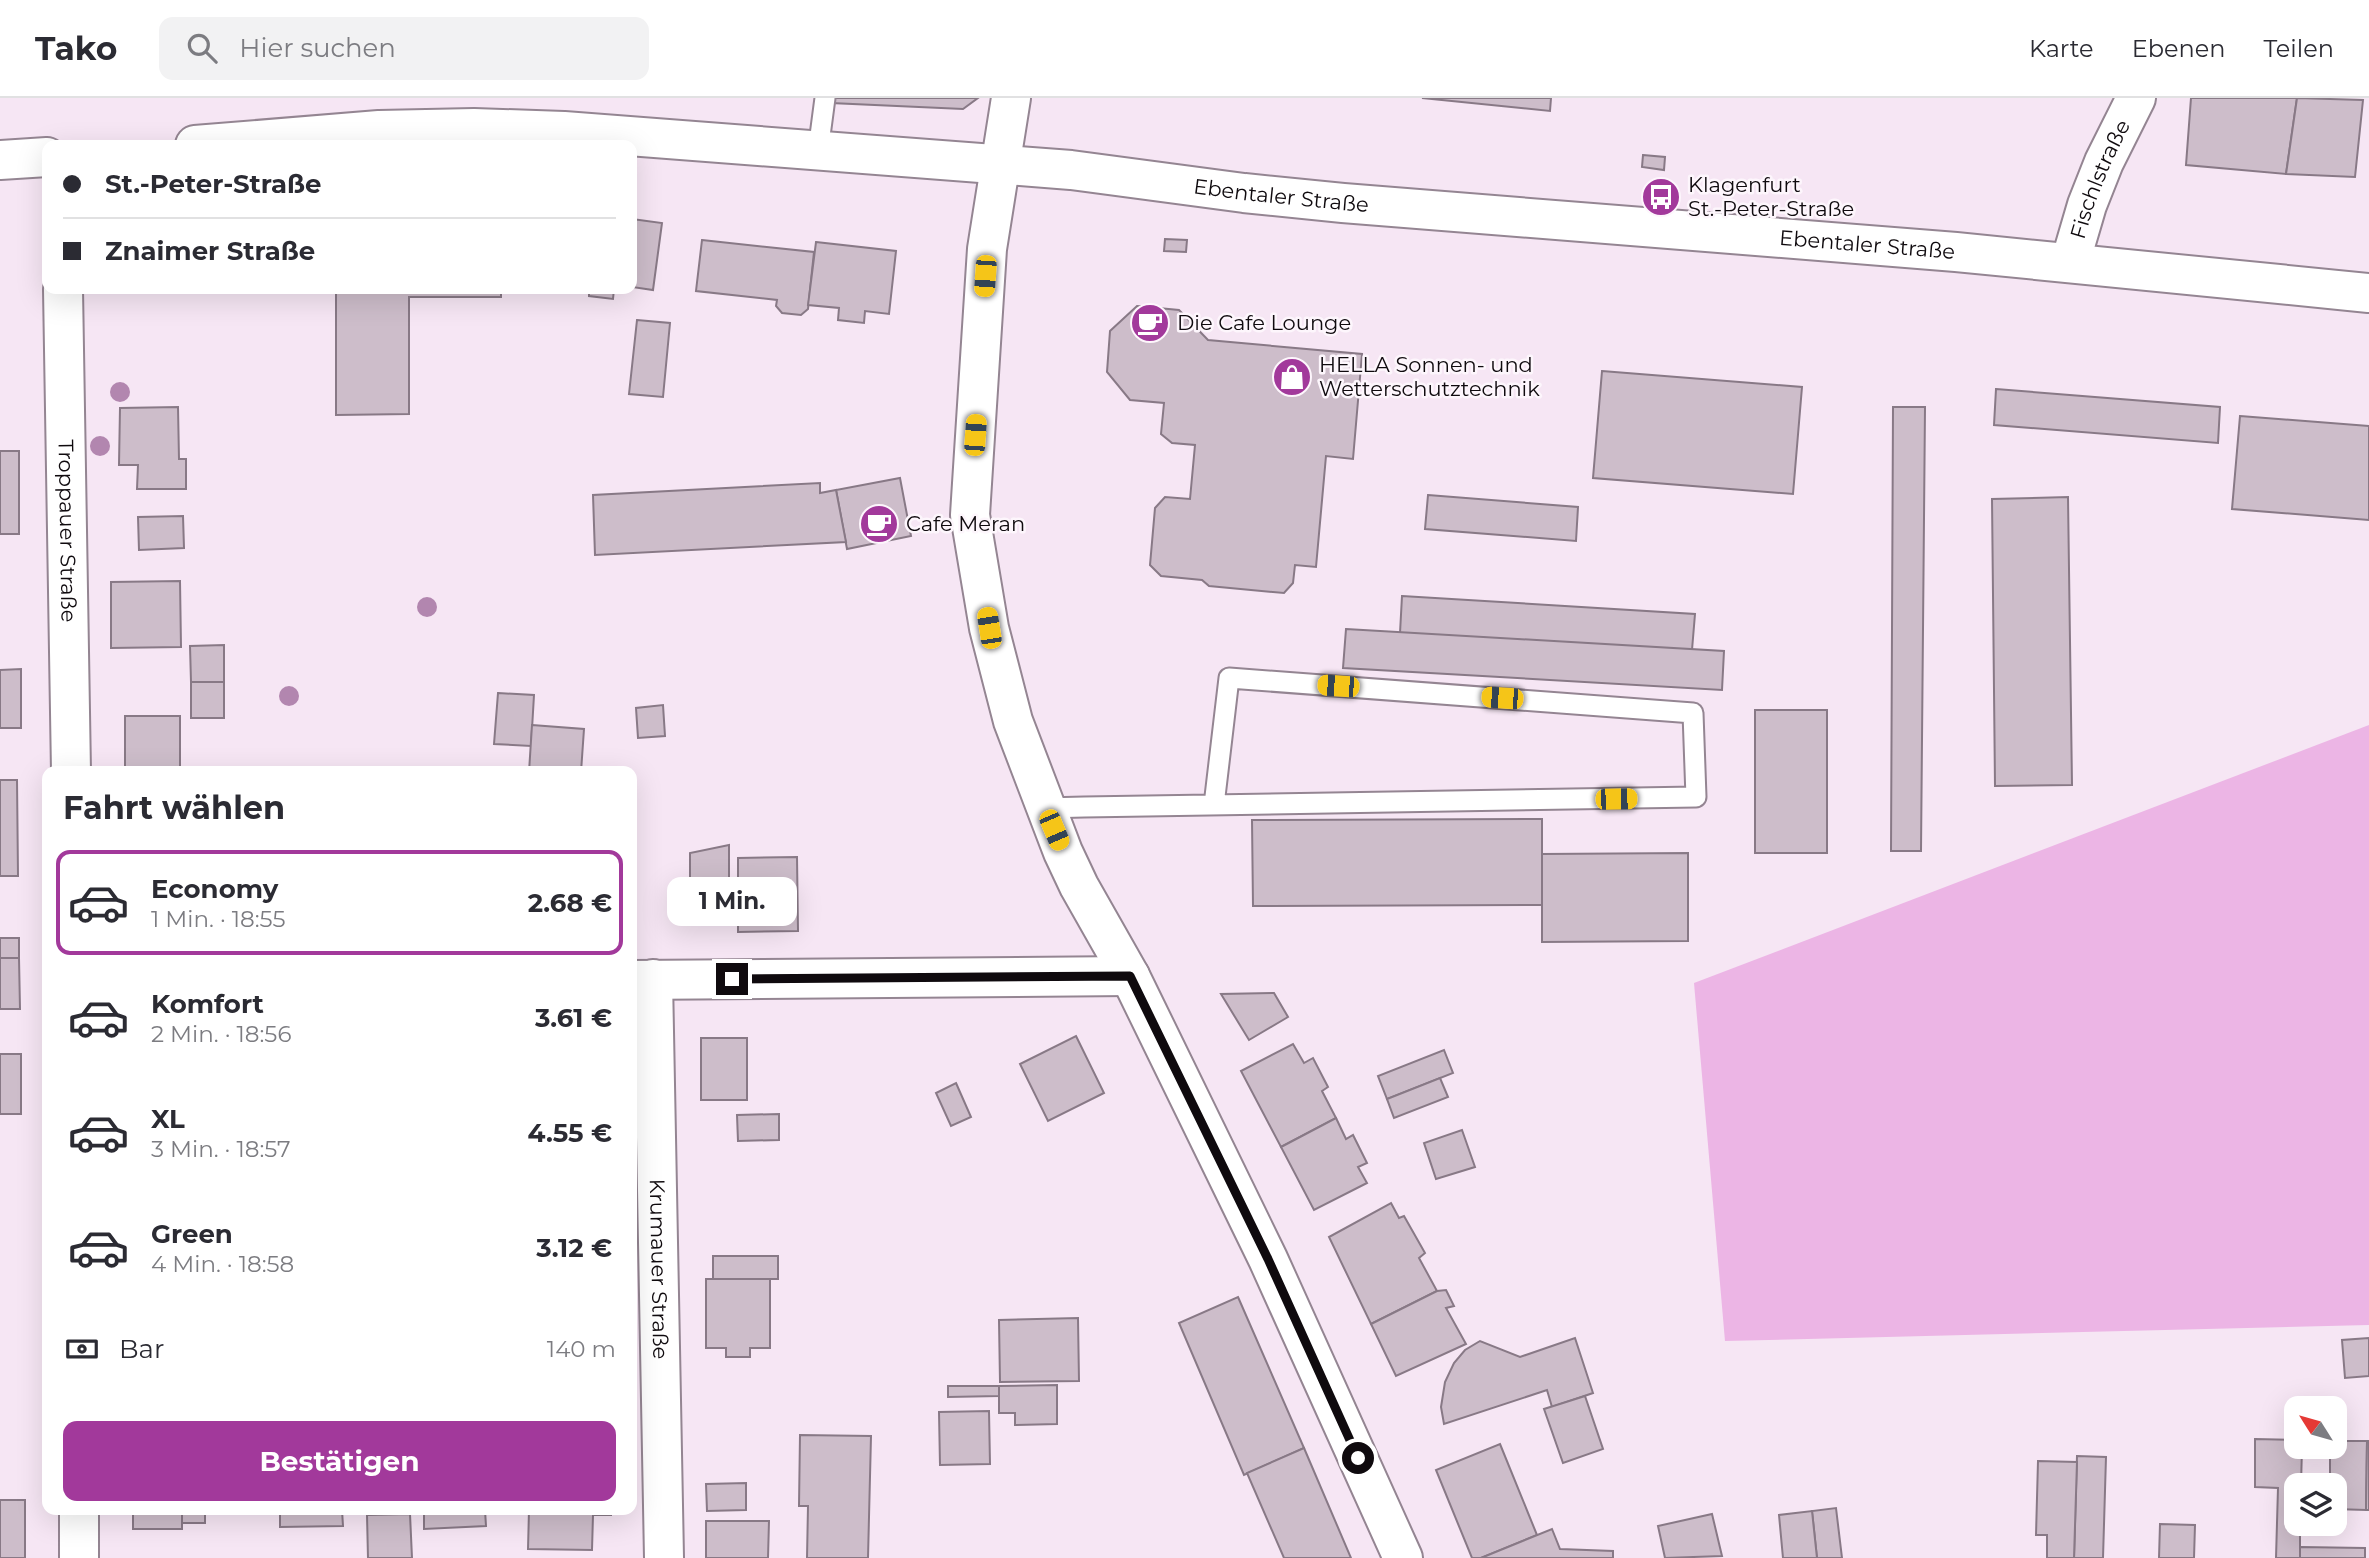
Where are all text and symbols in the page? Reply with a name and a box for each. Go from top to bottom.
search box [159,17,649,80]
text: Tako [35,28,117,68]
icon: search [183,29,221,67]
text: Hier suchen [239,32,396,64]
text: Karte [2029,34,2094,63]
text: Ebenen [2132,34,2225,63]
text: Teilen [2263,34,2334,63]
street label: Fischlstraße [2065,116,2135,242]
text: St.-Peter-Straße [105,168,321,200]
place label: Klagenfurt St.-Peter-Straße [1688,172,1854,221]
street label: Ebentaler Straße [1192,173,1370,217]
bus stop icon: Klagenfurt St.-Peter-Straße [1640,176,1682,218]
street label: Ebentaler Straße [1778,225,1956,264]
text: Znaimer Straße [105,235,315,267]
car [974,254,997,298]
cafe icon: Die Cafe Lounge [1129,302,1171,344]
place label: Die Cafe Lounge [1177,310,1351,335]
place label: HELLA Sonnen- und Wetterschutztechnik [1319,352,1540,401]
shop icon: HELLA Sonnen- und Wetterschutztechnik [1271,356,1313,398]
car [964,413,987,457]
street label: Troppauer Straße [53,439,82,623]
cafe icon: Cafe Meran [858,503,900,545]
place label: Cafe Meran [906,511,1025,536]
car [976,606,1003,650]
car [1317,674,1360,698]
car [1481,686,1524,710]
text: Fahrt wählen [63,788,285,827]
car [1595,788,1638,810]
car [1037,807,1072,853]
icon: car [67,871,130,934]
text: Economy [151,873,278,905]
callout: 1 Min. [667,878,797,926]
text: 2.68 € [528,887,612,919]
text: 1 Min. [699,887,765,915]
text: 1 Min. · 18:55 [151,905,286,933]
route end [716,963,748,995]
icon: car [67,986,130,1049]
text: Komfort [151,988,264,1020]
text: 3.61 € [535,1002,612,1034]
text: 2 Min. · 18:56 [151,1020,291,1048]
icon: car [67,1101,130,1164]
text: XL [151,1103,185,1135]
text: 4.55 € [527,1117,612,1149]
text: 3 Min. · 18:57 [151,1135,291,1163]
street label: Krumauer Straße [645,1178,673,1360]
icon: car [67,1216,130,1279]
text: Green [151,1218,233,1250]
text: 3.12 € [536,1232,612,1264]
text: 4 Min. · 18:58 [151,1250,294,1278]
icon: cash [63,1330,101,1368]
text: Bar [119,1333,164,1365]
text: 140 m [547,1335,616,1363]
north arrow [2284,1396,2347,1460]
map controls [2284,1396,2347,1536]
button: Bestätigen [63,1421,616,1501]
route start [1342,1442,1374,1474]
button: layers [2284,1473,2347,1536]

